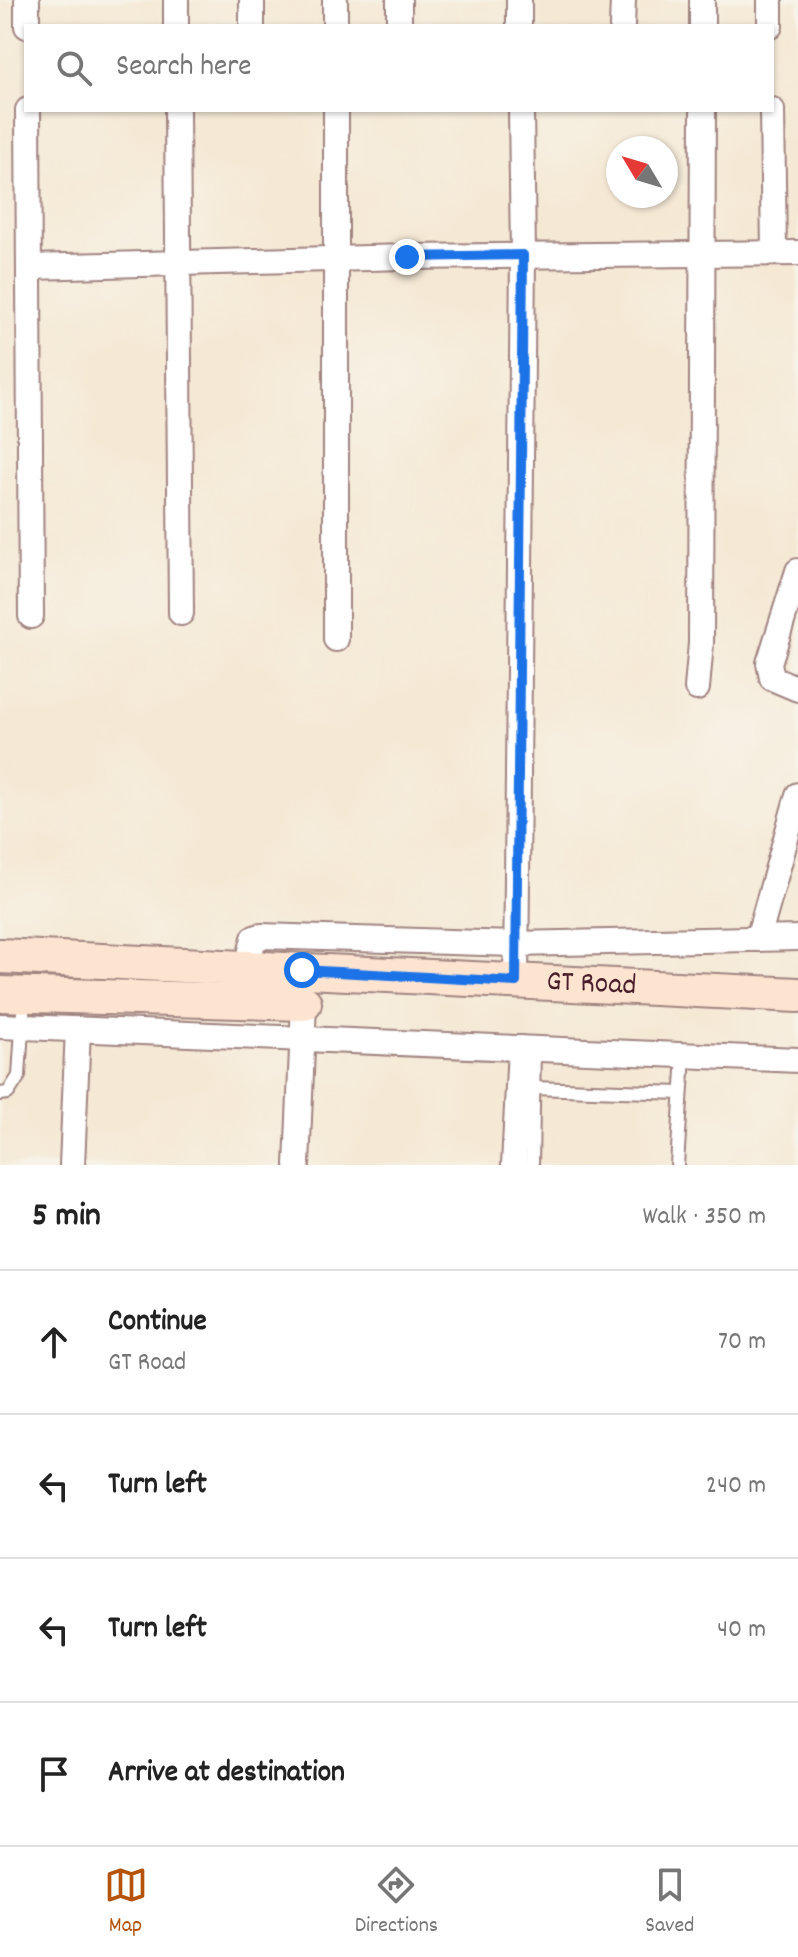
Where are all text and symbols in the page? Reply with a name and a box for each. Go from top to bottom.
search box [24,24,774,112]
icon: search [52,46,96,90]
text: Search here [116,47,252,90]
north arrow [606,136,678,208]
route end [389,239,425,275]
route start [284,952,320,988]
street label: GT Road [545,961,637,1009]
text: 5 min [32,1193,101,1242]
text: Walk · 350 m [643,1199,766,1236]
text: Continue [108,1302,207,1345]
icon: ahead [32,1320,76,1364]
text: 70 m [718,1324,766,1361]
text: GT Road [108,1345,186,1382]
icon: left [32,1464,76,1508]
text: Turn left [108,1465,207,1508]
text: 240 m [706,1468,766,1505]
icon: left [32,1608,76,1652]
text: Turn left [108,1609,207,1652]
text: 40 m [717,1612,766,1649]
icon: arrive [32,1752,76,1796]
text: Arrive at destination [108,1753,345,1796]
tab: Map [104,1863,148,1942]
tab: Directions [355,1863,438,1942]
tab: Saved [645,1863,694,1942]

